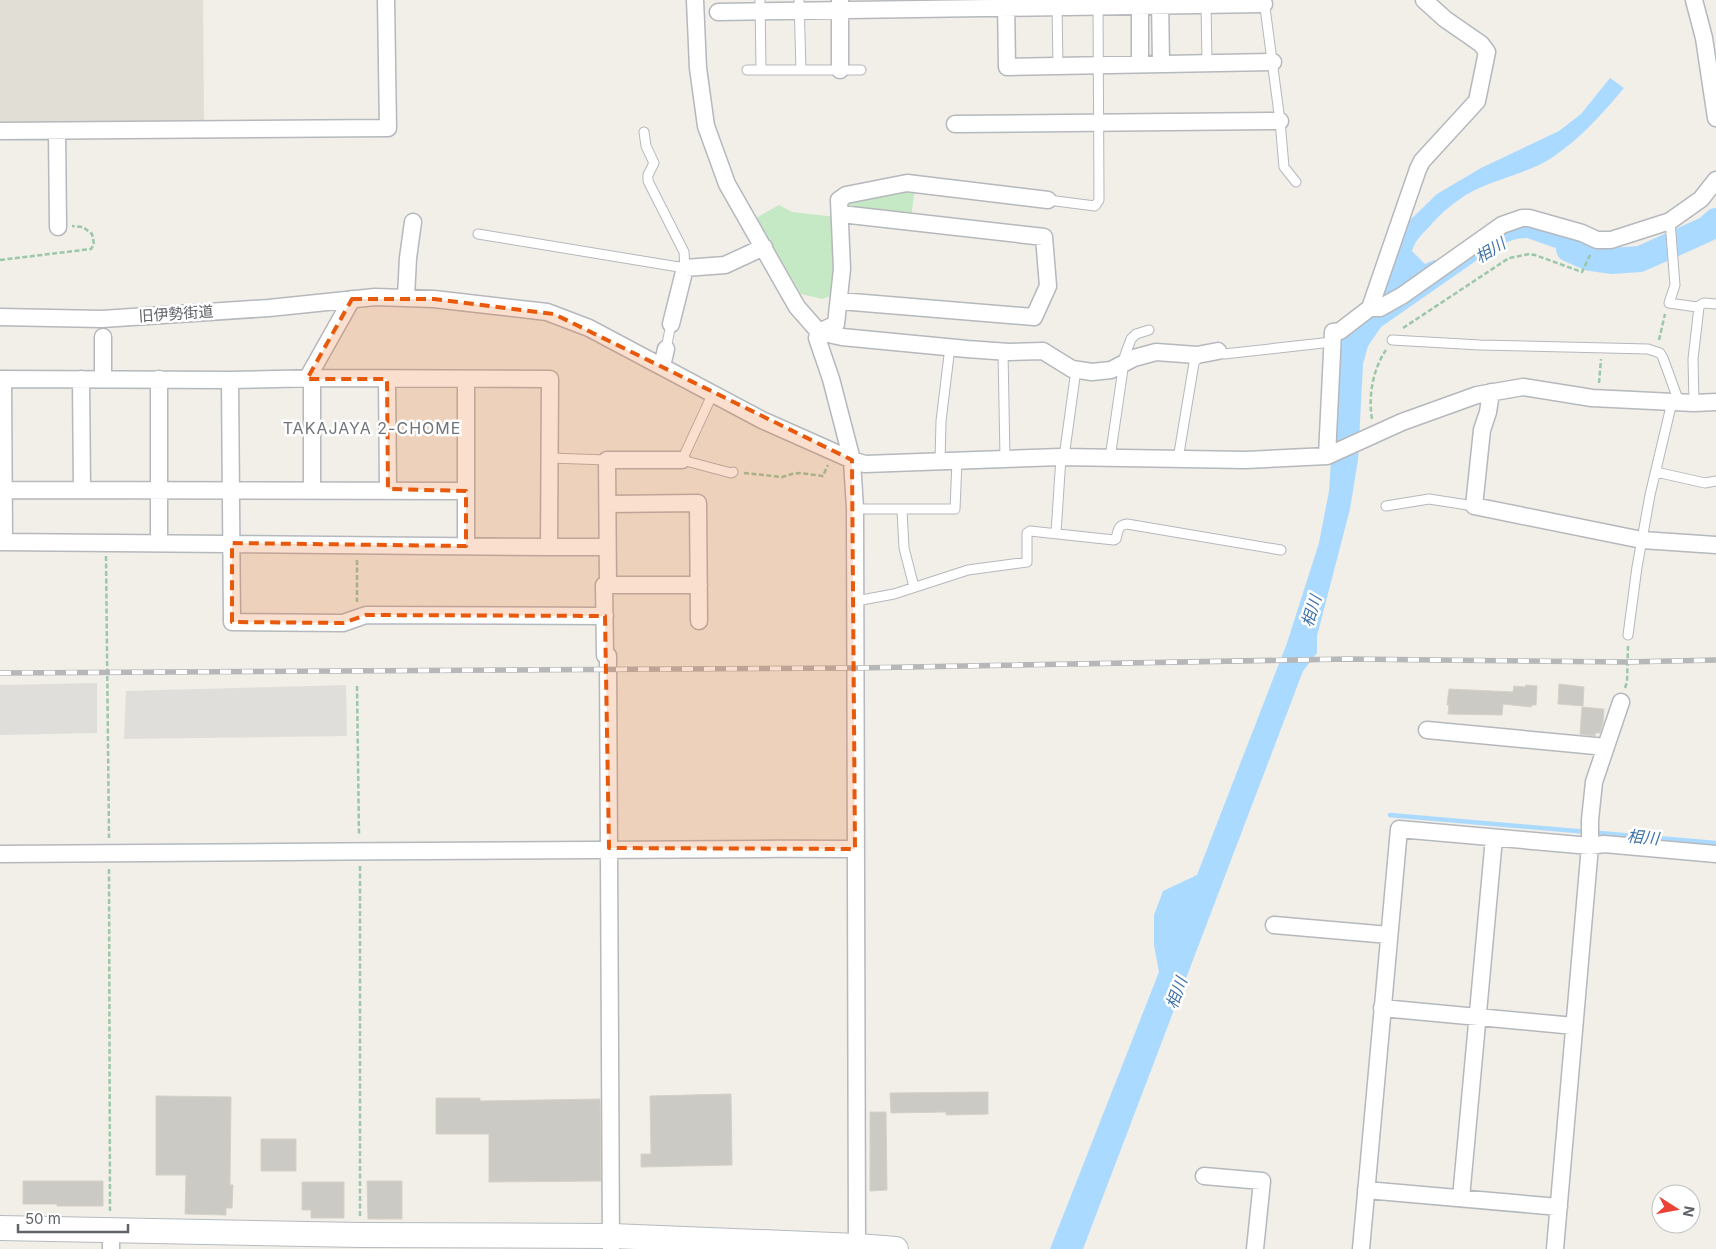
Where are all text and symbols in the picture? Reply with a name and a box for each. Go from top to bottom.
water label: 相川 [1471,232,1511,267]
street label: 旧伊勢街道 [138,301,214,326]
district label: TAKAJAYA 2-CHOME [283,418,461,438]
water label: 相川 [1297,591,1326,629]
water label: 相川 [1626,826,1662,849]
water label: 相川 [1161,973,1192,1011]
north arrow [1651,1184,1701,1234]
scale bar [18,1202,128,1234]
text: N [1680,1205,1699,1218]
text: 50 m [25,1209,61,1228]

